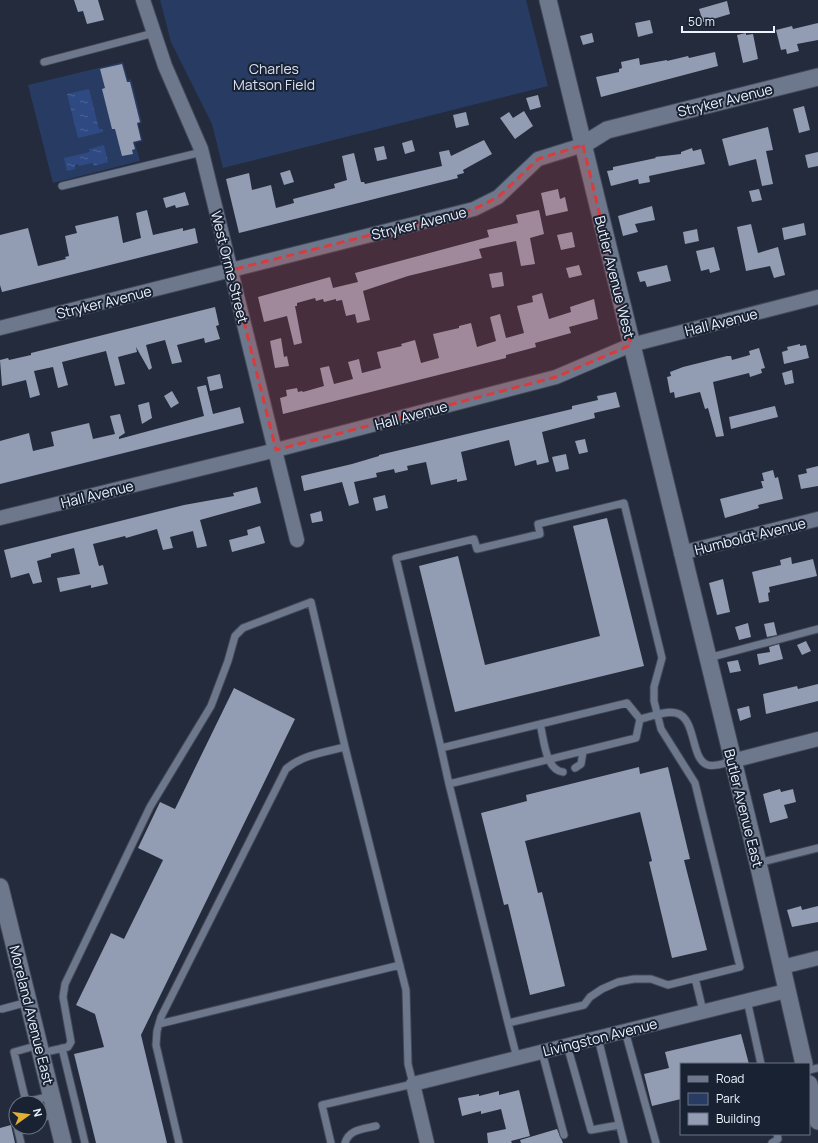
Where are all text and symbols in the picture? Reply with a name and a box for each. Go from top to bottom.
scale bar [682,8,774,34]
text: 50 m [688,13,715,30]
park label: Charles Matson Field [233,59,315,94]
street label: Stryker Avenue [675,79,775,121]
street label: Stryker Avenue [369,202,469,244]
street label: West Orme Street [207,209,253,326]
street label: Butler Avenue West [591,214,640,341]
street label: Stryker Avenue [54,281,154,323]
street label: Hall Avenue [682,304,760,340]
street label: Hall Avenue [372,396,450,434]
street label: Hall Avenue [58,476,136,512]
street label: Humboldt Avenue [692,513,808,559]
street label: Butler Avenue East [720,747,768,870]
street label: Moreland Avenue East [5,943,59,1087]
street label: Livingston Avenue [541,1014,659,1060]
legend [680,1063,810,1135]
text: Road [716,1070,744,1087]
text: Park [716,1090,741,1107]
north arrow [8,1095,48,1135]
text: N [30,1107,46,1118]
text: Building [716,1110,760,1127]

